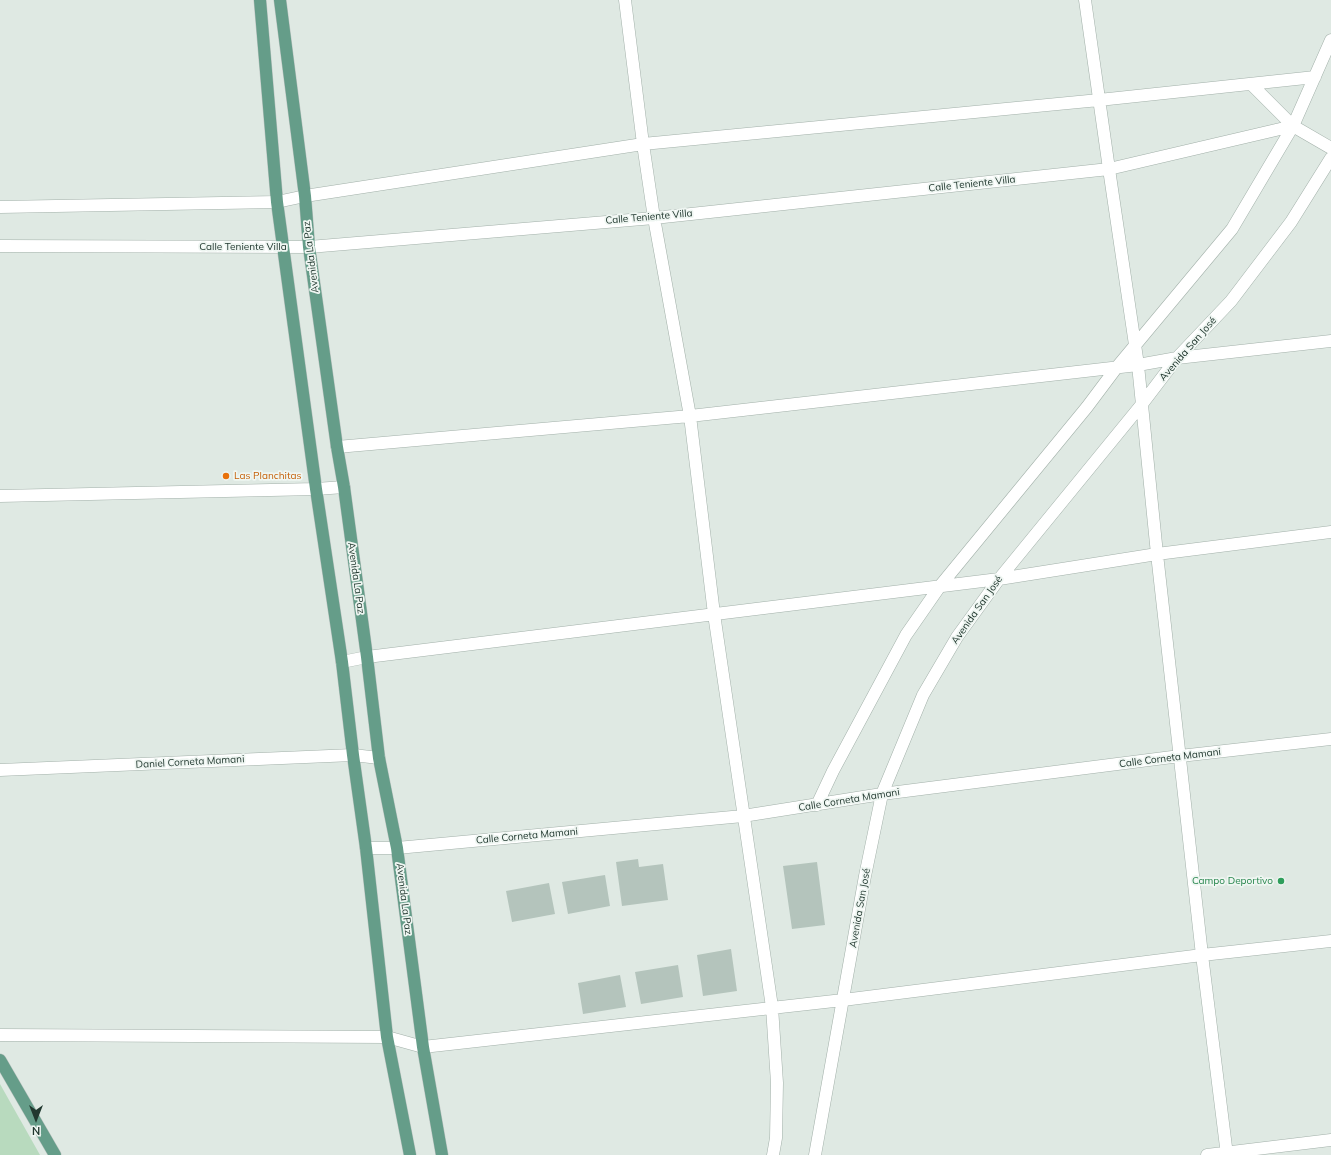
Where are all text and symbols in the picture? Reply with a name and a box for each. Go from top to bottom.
street label: Calle Teniente Villa [928,173,1016,195]
street label: Calle Teniente Villa [605,207,693,227]
street label: Avenida La Paz [301,220,321,294]
street label: Calle Teniente Villa [199,241,287,253]
street label: Avenida San José [1157,315,1219,383]
place label: Las Planchitas [234,470,301,482]
marker: Las Planchitas [221,471,231,481]
street label: Avenida La Paz [345,541,367,615]
street label: Avenida San José [949,574,1005,646]
street label: Calle Corneta Mamani [1118,746,1222,770]
street label: Daniel Corneta Mamani [135,753,245,771]
street label: Calle Corneta Mamani [798,786,900,814]
street label: Calle Corneta Mamani [476,826,578,846]
street label: Avenida La Paz [394,862,414,936]
street label: Avenida San José [847,867,873,949]
place label: Campo Deportivo [1192,875,1273,887]
marker: Campo Deportivo [1276,876,1286,886]
north arrow [16,1099,56,1139]
text: N [32,1124,40,1138]

